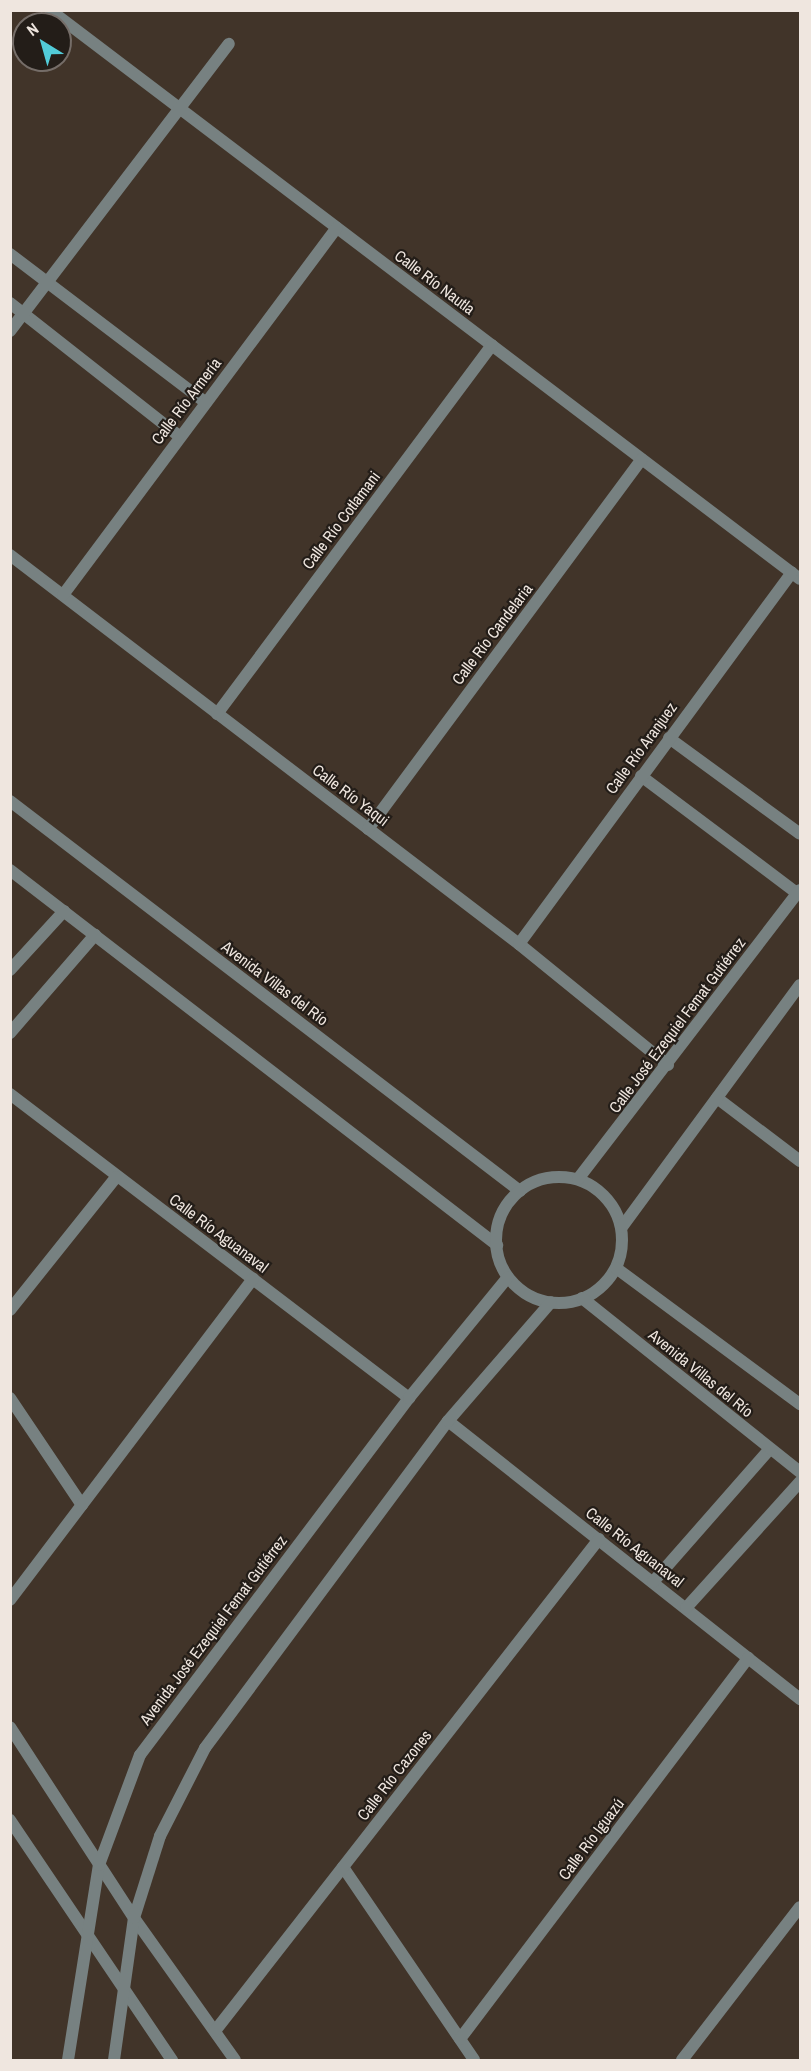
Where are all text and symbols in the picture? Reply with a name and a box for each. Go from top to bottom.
north arrow [12,12,72,72]
text: N [22,18,43,41]
street label: Calle Río Nautla [391,246,479,318]
street label: Calle Río Armería [147,354,225,448]
street label: Calle Río Cotlamani [298,467,384,573]
street label: Calle Río Candelaria [448,580,536,688]
street label: Calle Río Aranjuez [601,698,681,798]
street label: Calle Río Yaqui [309,760,393,830]
street label: Calle José Ezequiel Femat Gutiérrez [605,934,749,1116]
street label: Avenida Villas del Río [218,937,332,1029]
street label: Calle Río Aguanaval [165,1189,273,1277]
street label: Avenida Villas del Río [645,1325,757,1421]
street label: Calle Río Aguanaval [582,1503,688,1591]
street label: Avenida José Ezequiel Femat Gutiérrez [135,1531,291,1729]
street label: Calle Río Cazones [353,1726,435,1824]
street label: Calle Río Iguazú [554,1794,628,1884]

